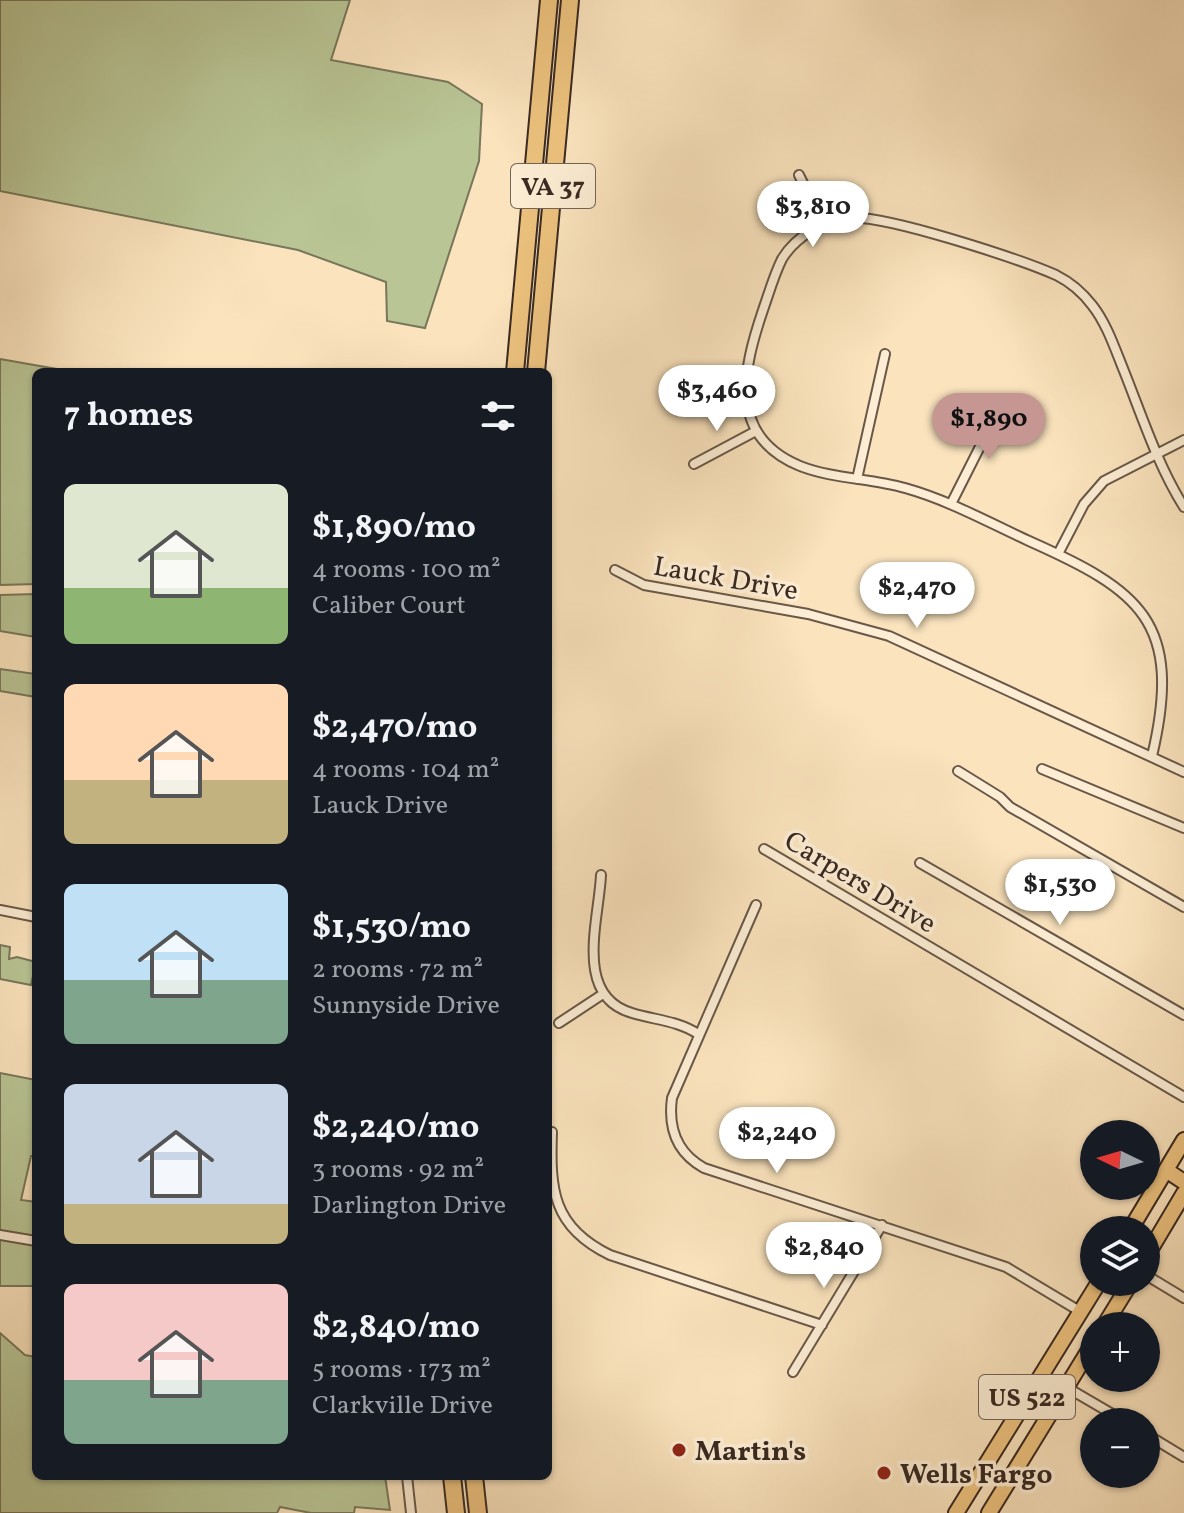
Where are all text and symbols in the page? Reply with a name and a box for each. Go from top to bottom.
road number: VA 37 [511,164,595,208]
pin: $3,810 [748,181,878,249]
text: $3,810 [775,189,851,225]
pin: $3,460 [652,365,782,433]
text: $3,460 [676,373,758,409]
text: 7 homes [64,393,193,440]
pin: $1,890 [924,393,1054,461]
icon: filters [476,394,520,438]
text: $1,890 [950,401,1028,437]
text: $1,890/mo [312,505,476,552]
icon: home [128,516,224,612]
street label: Lauck Drive [650,548,801,611]
text: 4 rooms · 100 m² [312,552,501,588]
pin: $2,470 [852,562,982,630]
text: $2,470 [878,570,956,606]
text: Caliber Court [312,588,466,624]
text: $2,470/mo [312,705,478,752]
icon: home [128,716,224,812]
text: 4 rooms · 104 m² [312,752,499,788]
text: Lauck Drive [312,788,448,824]
street label: Carpers Drive [776,822,943,944]
pin: $1,530 [995,859,1125,927]
text: $1,530 [1023,867,1097,903]
text: $1,530/mo [312,905,471,952]
icon: home [128,916,224,1012]
text: 2 rooms · 72 m² [312,952,483,988]
text: Sunnyside Drive [312,988,500,1024]
text: $2,240/mo [312,1105,479,1152]
pin: $2,240 [712,1107,842,1175]
text: $2,240 [737,1115,817,1151]
icon: home [128,1116,224,1212]
north arrow [1080,1120,1160,1200]
map controls [1080,1120,1160,1488]
text: 3 rooms · 92 m² [312,1152,484,1188]
text: Darlington Drive [312,1188,506,1224]
button: layers [1080,1216,1160,1296]
pin: $2,840 [759,1222,889,1290]
text: $2,840 [784,1230,864,1266]
text: $2,840/mo [312,1305,480,1352]
button: + [1080,1312,1160,1392]
icon: home [128,1316,224,1412]
text: 5 rooms · 173 m² [312,1352,491,1388]
road number: US 522 [979,1375,1075,1419]
text: Clarkville Drive [312,1388,493,1424]
button: − [1080,1408,1160,1488]
place label: Martin's [695,1433,806,1472]
marker: Martin's [670,1441,688,1459]
place label: Wells Fargo [900,1456,1053,1495]
marker: Wells Fargo [875,1464,893,1482]

